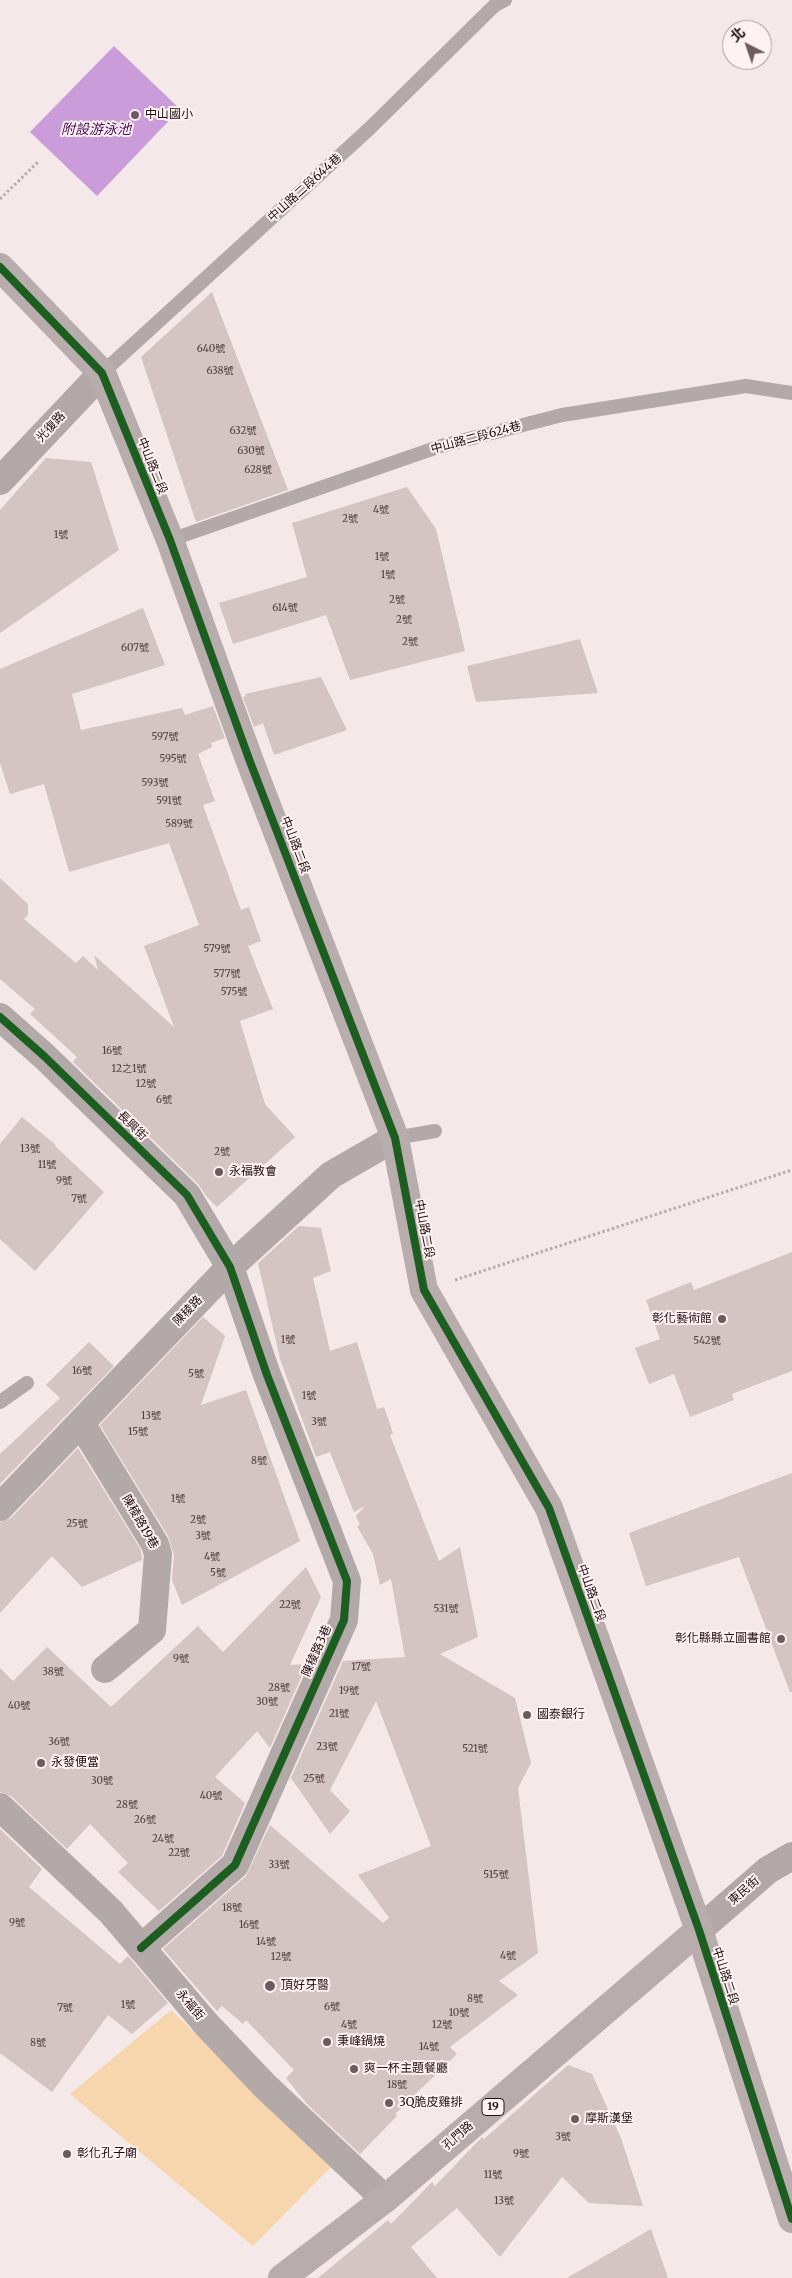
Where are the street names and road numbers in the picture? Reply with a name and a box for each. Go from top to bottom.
street label: 中山路二段644巷 [265,151,345,225]
street label: 光復路 [33,409,69,445]
street label: 中山路二段624巷 [429,419,523,457]
street label: 中山路二段 [134,435,170,497]
street label: 中山路二段 [278,814,312,876]
street label: 長興街 [114,1108,150,1144]
street label: 中山路二段 [411,1198,437,1260]
street label: 陳稜路 [170,1293,206,1329]
street label: 陳稜路19巷 [119,1492,161,1552]
street label: 中山路二段 [574,1562,608,1624]
street label: 陳稜路3巷 [299,1623,335,1679]
street label: 東民街 [726,1874,762,1908]
street label: 中山路二段 [709,1945,741,2007]
street label: 永福街 [173,1987,207,2023]
road number: 19 [482,2098,504,2116]
street label: 孔門路 [440,2119,476,2153]

